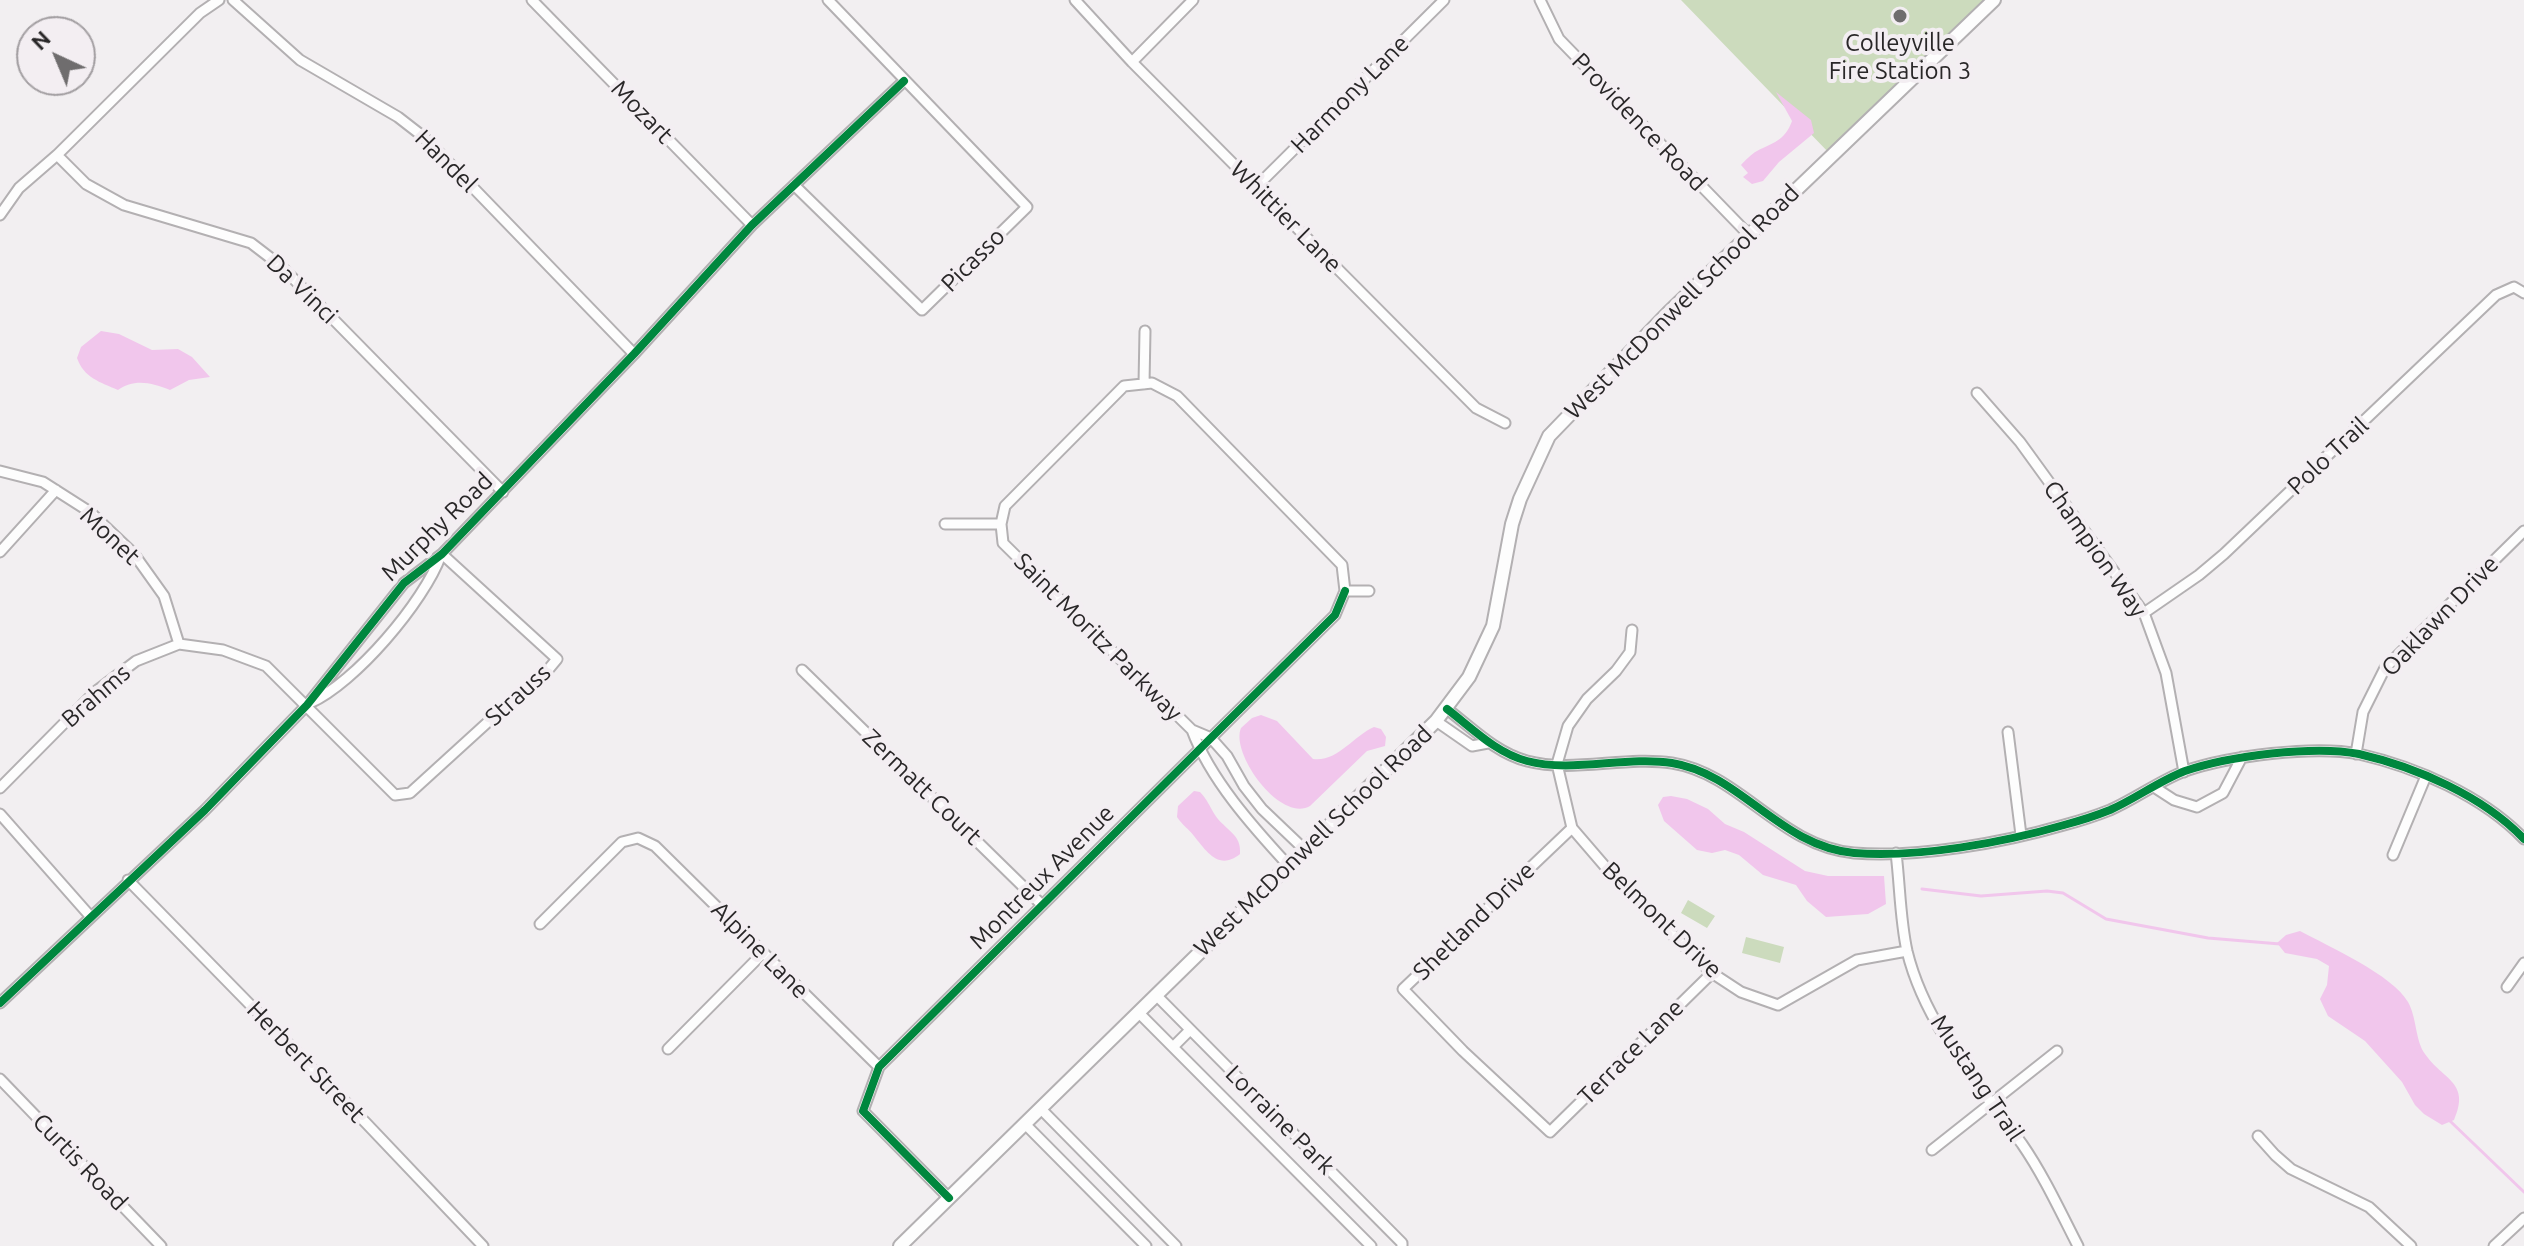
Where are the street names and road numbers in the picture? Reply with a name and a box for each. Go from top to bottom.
street label: Harmony Lane [1285,29,1415,159]
street label: Providence Road [1566,47,1712,197]
street label: Mozart [605,74,679,150]
street label: Handel [409,124,483,198]
street label: Whittier Lane [1224,155,1348,279]
street label: West McDonwell School Road [1559,179,1805,425]
street label: Picasso [935,222,1011,298]
street label: Da Vinci [261,248,343,330]
street label: Polo Trail [2282,411,2374,501]
street label: Murphy Road [375,467,499,587]
street label: Champion Way [2037,475,2153,623]
street label: Monet [74,501,146,571]
street label: Saint Moritz Parkway [1008,547,1188,727]
street label: Oaklawn Drive [2375,550,2505,682]
street label: Brahms [56,658,136,734]
street label: Strauss [479,658,557,732]
street label: West McDonwell School Road [1188,720,1438,962]
street label: Zermatt Court [857,723,987,851]
street label: Montreux Avenue [964,799,1120,955]
street label: Shetland Drive [1407,856,1541,986]
street label: Belmont Drive [1596,856,1728,984]
street label: Alpine Lane [705,895,815,1005]
street label: Terrace Lane [1572,993,1690,1111]
street label: Herbert Street [241,995,371,1129]
street label: Mustang Trail [1924,1010,2030,1146]
street label: Lorraine Park [1219,1059,1341,1181]
street label: Curtis Road [27,1107,133,1217]

